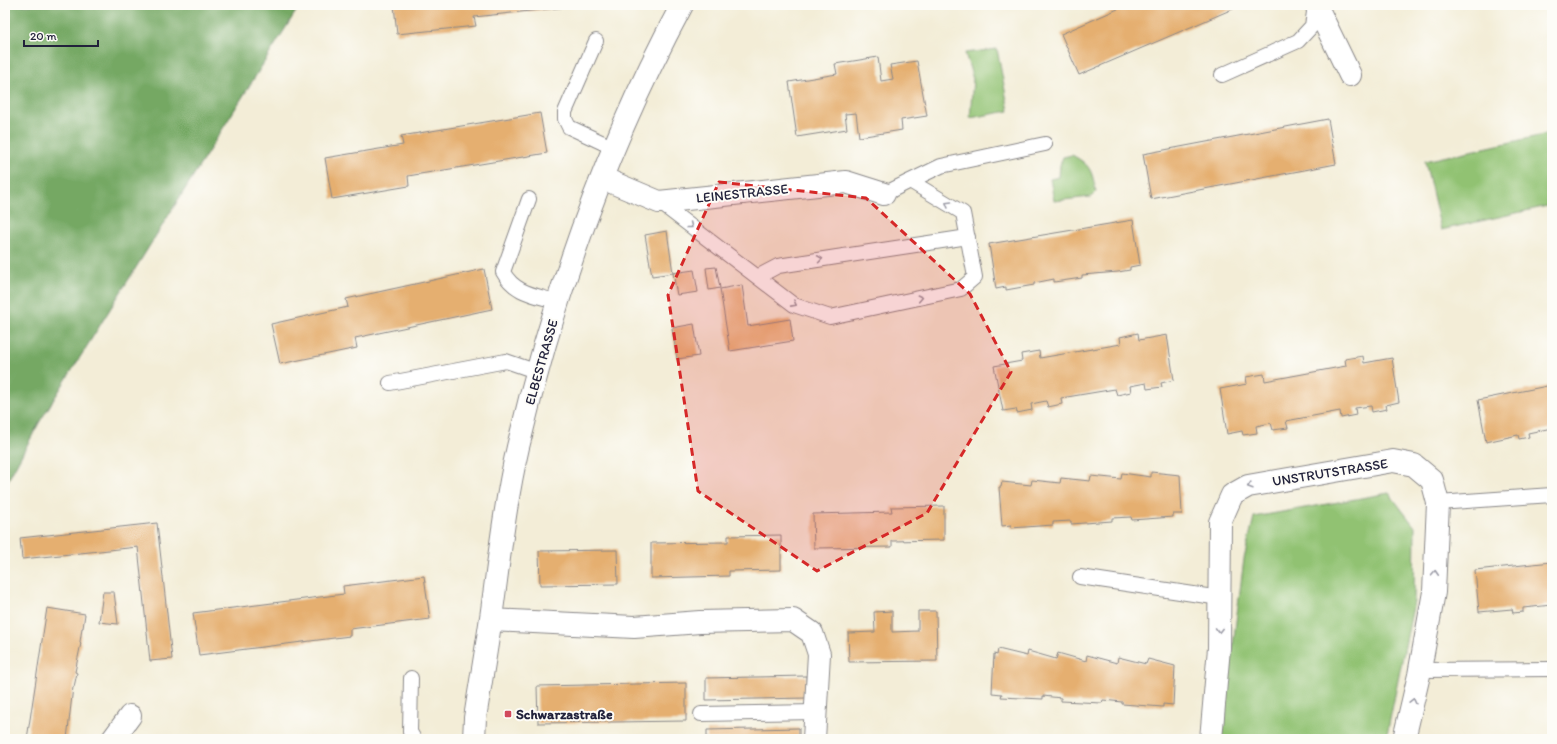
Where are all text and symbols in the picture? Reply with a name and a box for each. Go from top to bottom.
scale bar [24,22,98,48]
text: 20 m [30,29,57,43]
street label: LEINESTRASSE [695,180,789,207]
one-way arrow [945,201,952,208]
one-way arrow [686,221,693,228]
one-way arrow [817,255,824,264]
one-way arrow [916,295,923,303]
one-way arrow [790,299,797,307]
street label: ELBESTRASSE [521,317,562,407]
street label: UNSTRUTSTRASSE [1271,455,1389,490]
one-way arrow [1247,481,1254,490]
one-way arrow [1431,570,1440,576]
one-way arrow [1215,627,1223,633]
one-way arrow [1408,698,1416,704]
place label: Schwarzastraße [516,706,613,723]
marker: Schwarzastraße [503,709,513,719]

